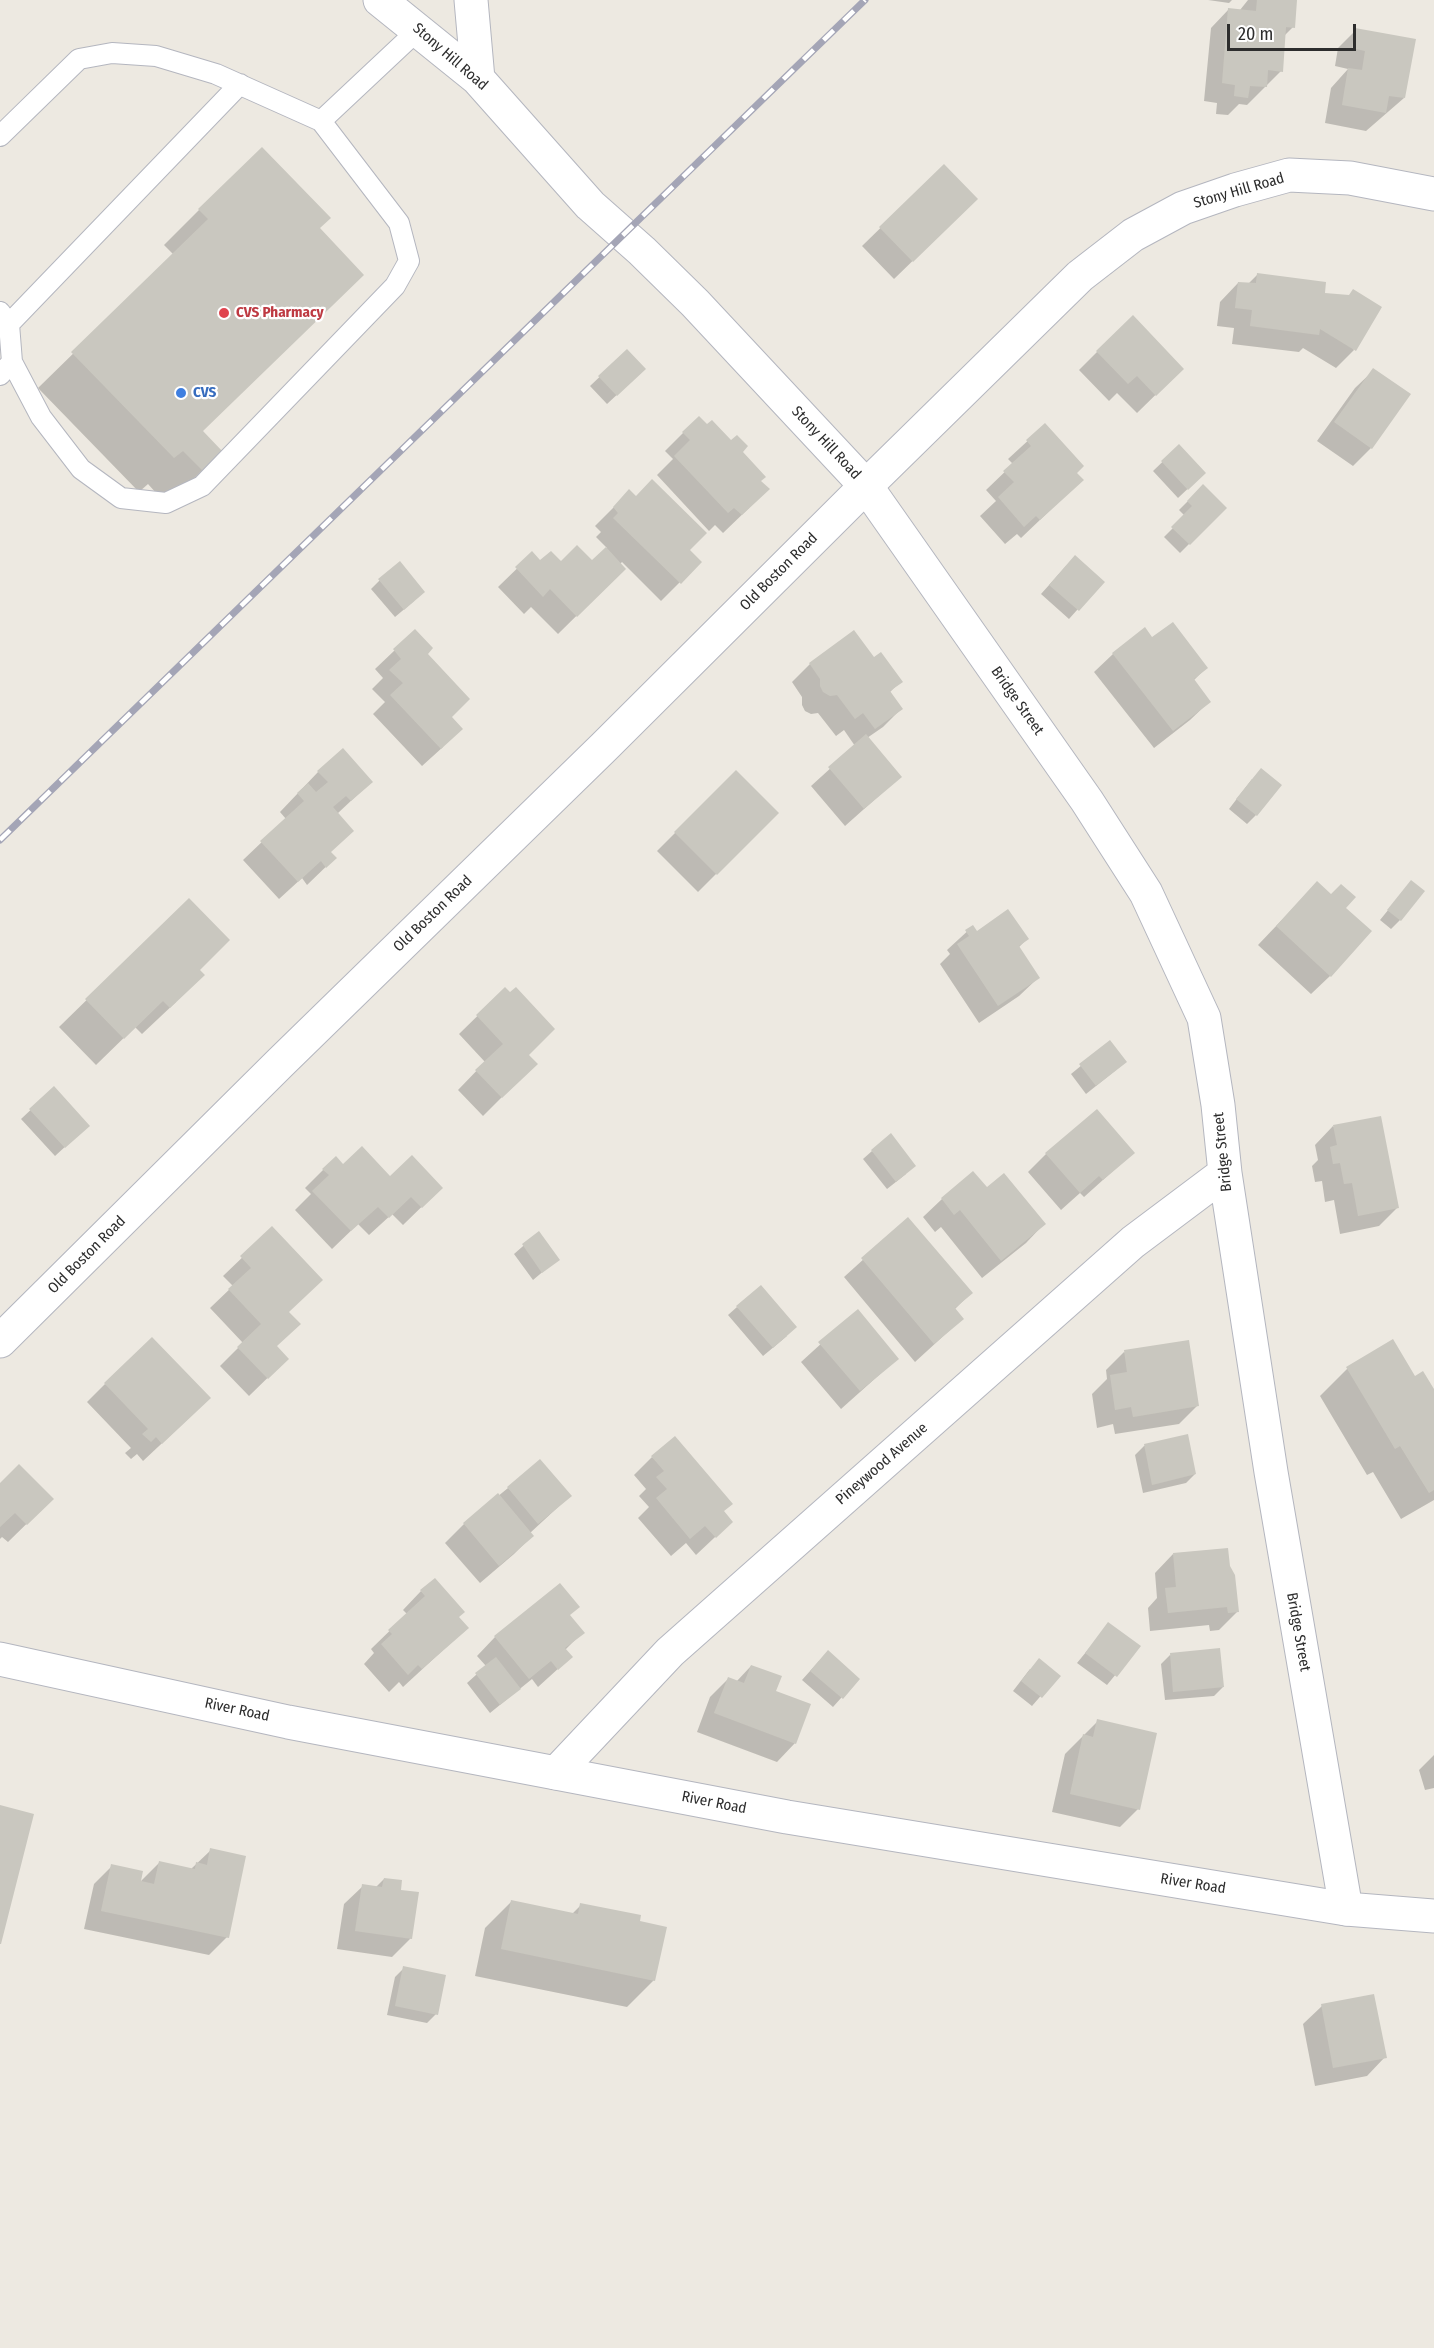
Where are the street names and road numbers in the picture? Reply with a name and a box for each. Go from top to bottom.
street label: Stony Hill Road [409,20,491,94]
street label: Stony Hill Road [1192,169,1286,213]
street label: Stony Hill Road [788,403,864,483]
street label: Old Boston Road [736,529,822,615]
street label: Bridge Street [987,663,1047,739]
street label: Old Boston Road [390,872,476,956]
street label: Bridge Street [1210,1111,1236,1193]
street label: Old Boston Road [44,1212,130,1298]
street label: Pineywood Avenue [832,1419,932,1509]
street label: Bridge Street [1282,1591,1314,1673]
street label: River Road [203,1694,271,1726]
street label: River Road [680,1788,748,1818]
street label: River Road [1159,1870,1227,1898]

